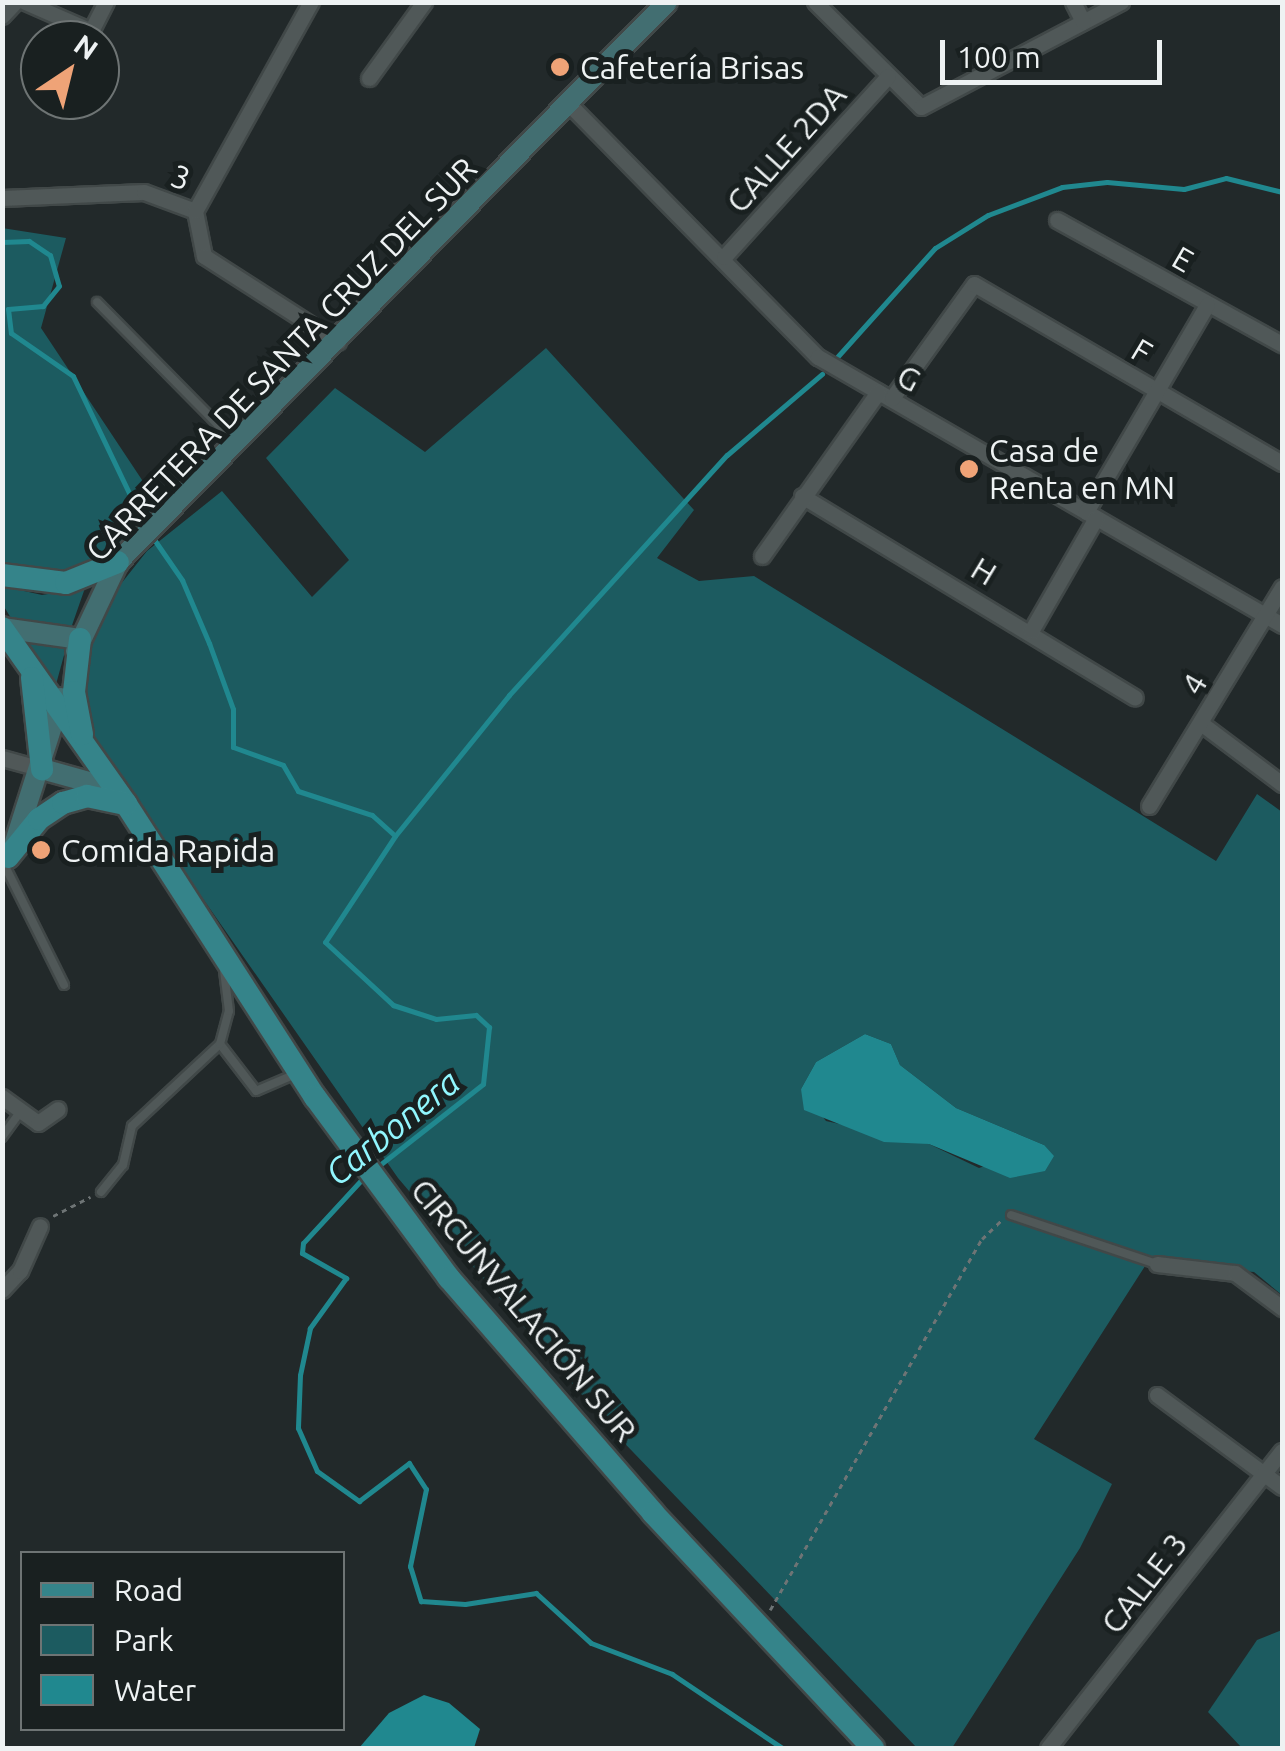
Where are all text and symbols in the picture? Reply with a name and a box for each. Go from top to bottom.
north arrow [20,20,120,120]
scale bar [945,20,1168,82]
text: N [69,28,104,65]
text: 100 m [957,40,1041,74]
place label: Cafetería Brisas [580,48,804,86]
marker: Cafetería Brisas [549,56,571,78]
street label: CALLE 2DA [718,76,854,220]
street label: CARRETERA DE SANTA CRUZ DEL SUR [78,149,484,569]
street label: 3 [166,156,196,198]
street label: E [1166,238,1200,280]
street label: F [1125,330,1159,372]
street label: G [891,356,927,400]
place label: Casa de Renta en MN [989,432,1175,507]
marker: Casa de Renta en MN [958,458,980,480]
street label: H [965,549,1003,593]
street label: 4 [1173,667,1215,701]
place label: Comida Rapida [61,831,275,869]
marker: Comida Rapida [30,839,52,861]
water label: Carbonera [316,1060,468,1194]
street label: CIRCUNVALACIÓN SUR [403,1171,645,1449]
street label: CALLE 3 [1093,1525,1195,1641]
legend [20,1551,345,1731]
text: Road [114,1573,183,1607]
text: Park [114,1623,174,1657]
text: Water [114,1673,196,1707]

